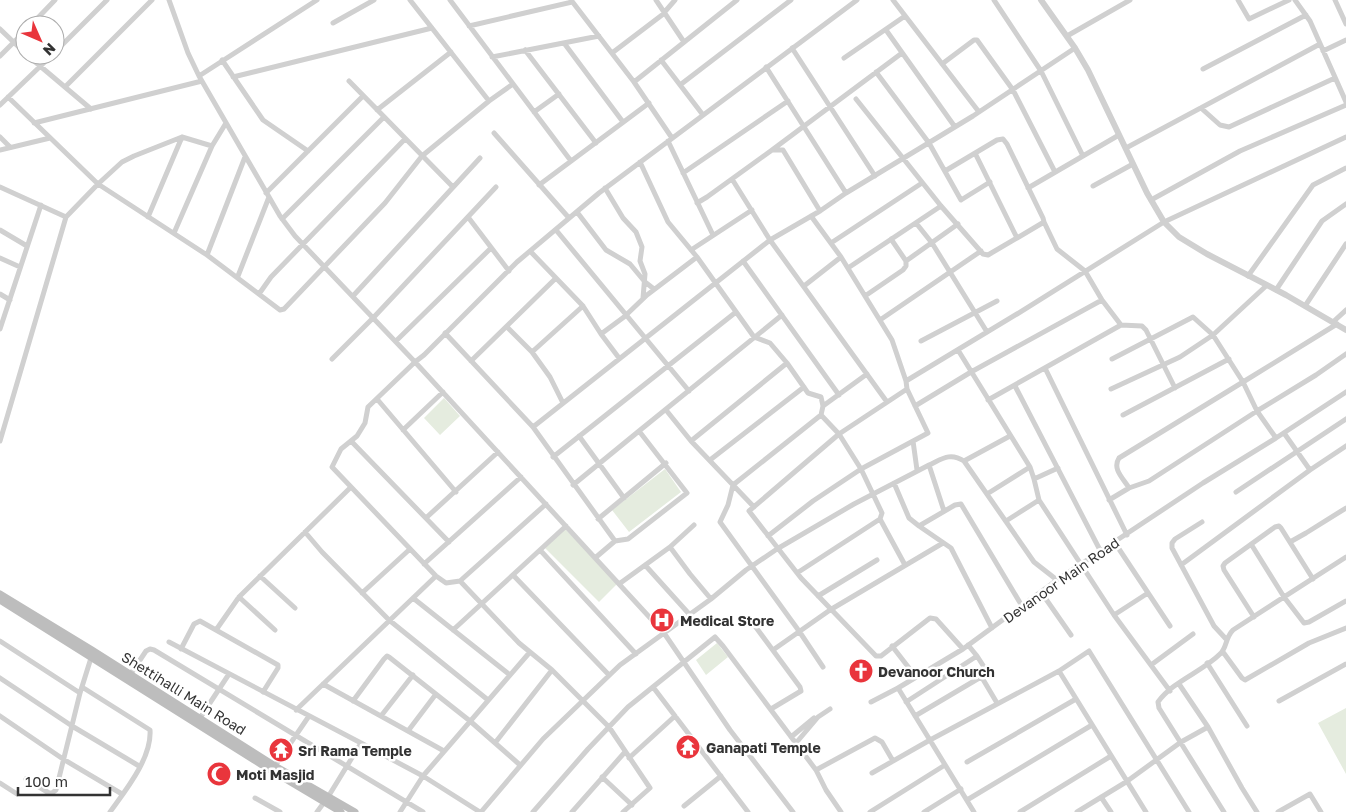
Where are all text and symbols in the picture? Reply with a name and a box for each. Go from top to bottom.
north arrow [15,15,65,65]
text: N [40,40,59,59]
street label: Devanoor Main Road [1000,534,1122,626]
hospital icon: Medical Store [649,607,675,633]
place label: Medical Store [680,612,774,629]
street label: Shettihalli Main Road [119,648,249,738]
church icon: Devanoor Church [848,658,874,684]
place label: Devanoor Church [878,663,995,680]
temple icon: Ganapati Temple [675,734,701,760]
temple icon: Sri Rama Temple [268,737,294,763]
place label: Ganapati Temple [706,739,821,756]
place label: Sri Rama Temple [298,742,412,759]
mosque icon: Moti Masjid [206,761,232,787]
scale bar [18,764,110,796]
place label: Moti Masjid [236,766,314,783]
text: 100 m [25,772,68,790]

